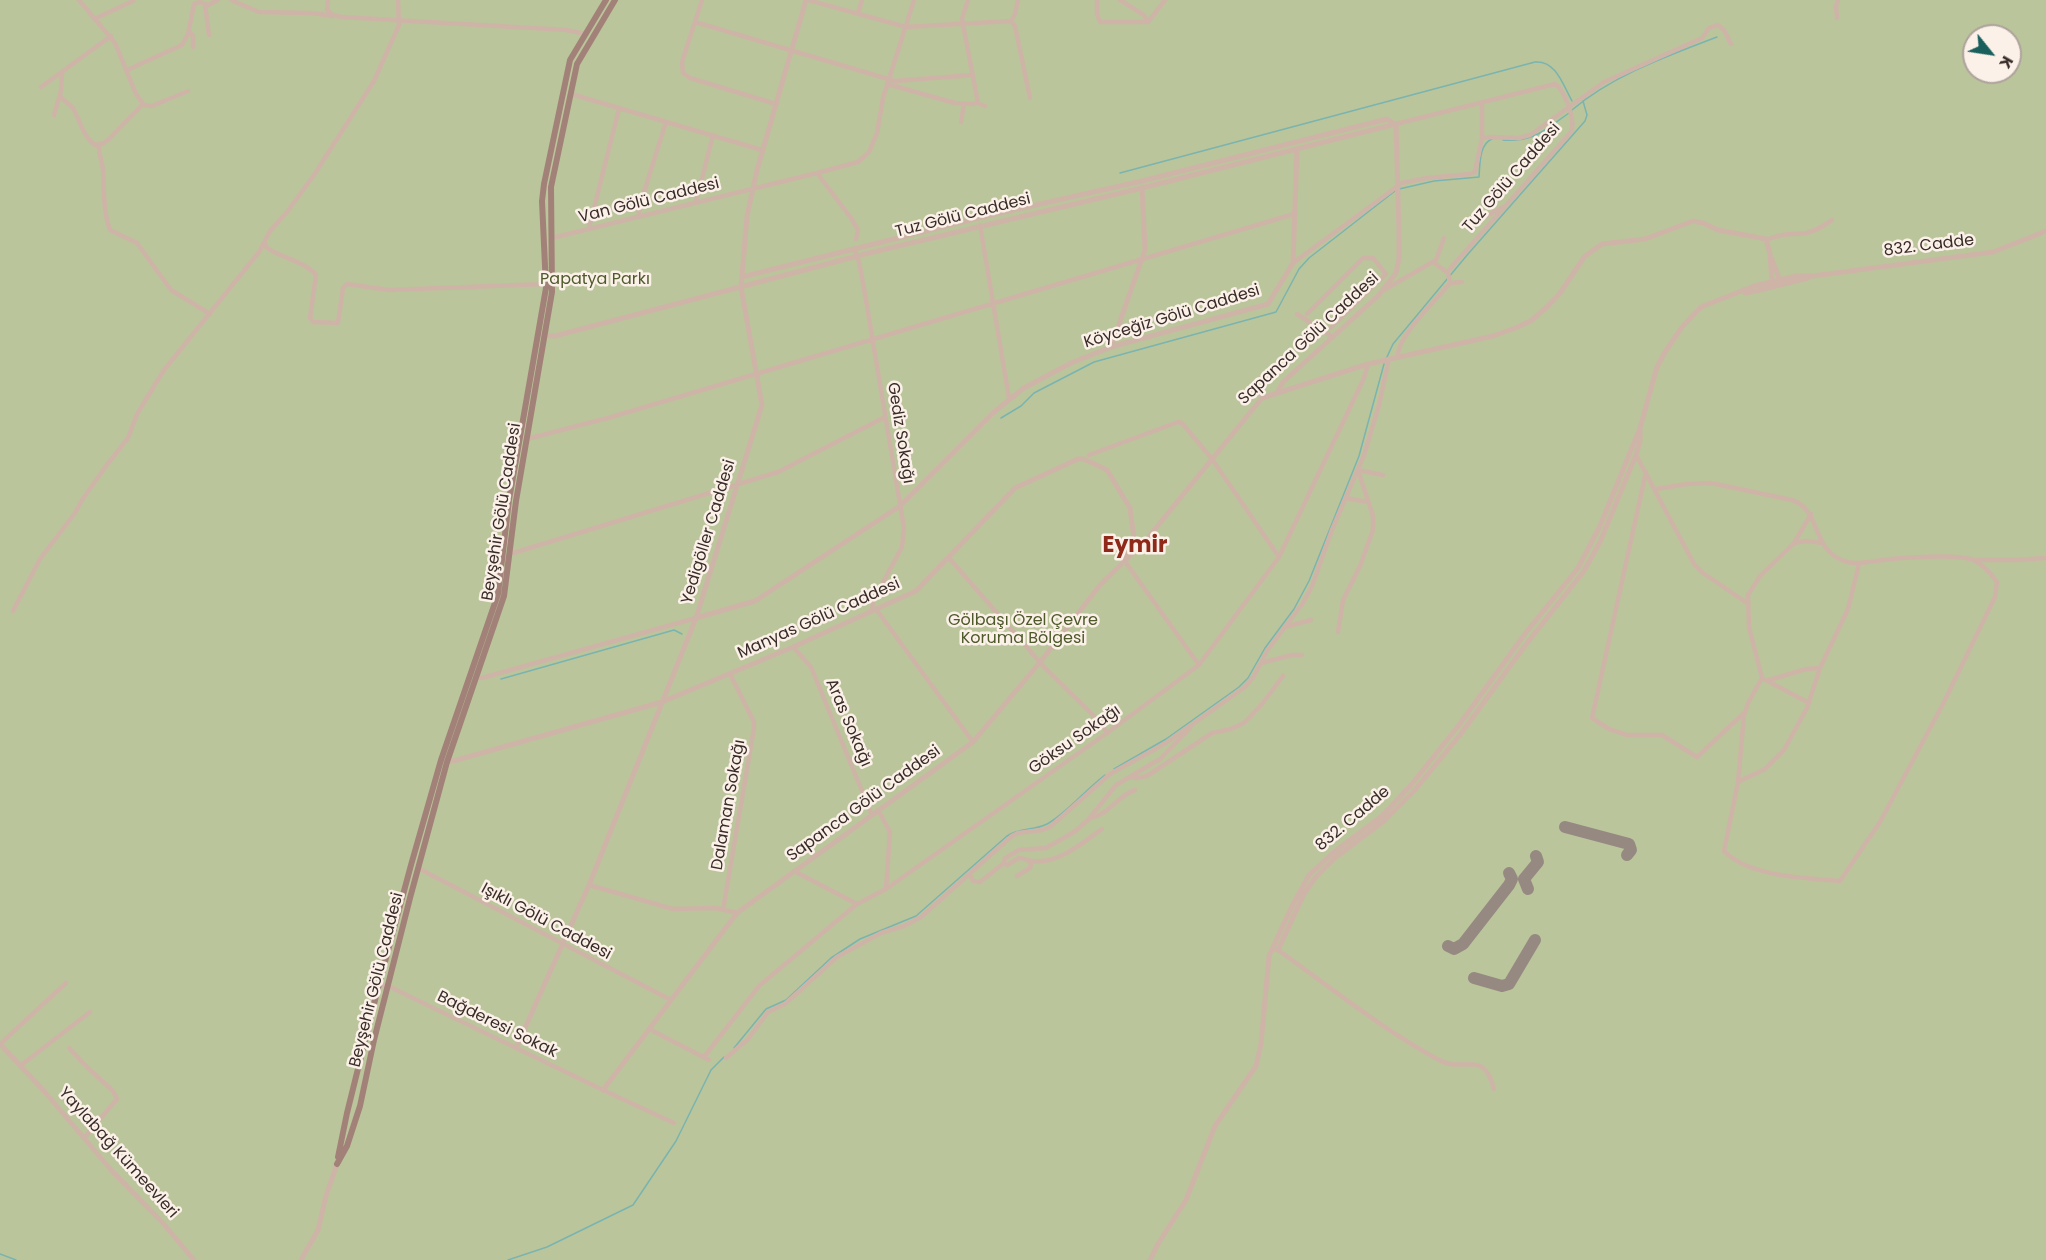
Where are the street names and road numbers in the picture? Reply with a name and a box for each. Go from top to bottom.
street label: Tuz Gölü Caddesi [1459,119,1565,237]
street label: Van Gölü Caddesi [577,174,721,228]
street label: Tuz Gölü Caddesi [893,190,1033,242]
street label: 832. Cadde [1883,231,1975,261]
street label: Sapanca Gölü Caddesi [1235,269,1383,409]
street label: Köyceğiz Gölü Caddesi [1082,281,1262,353]
street label: Gediz Sokağı [883,381,917,485]
street label: Beyşehir Gölü Caddesi [478,422,526,602]
street label: Yedigöller Caddesi [678,457,740,607]
street label: Manyas Gölü Caddesi [735,575,903,663]
street label: Aras Sokağı [821,676,875,770]
street label: Göksu Sokağı [1026,701,1124,779]
street label: Dalaman Sokağı [708,738,750,872]
street label: Sapanca Gölü Caddesi [784,742,944,866]
street label: 832. Cadde [1312,782,1394,856]
street label: Işıklı Gölü Caddesi [478,880,614,964]
street label: Beyşehir Gölü Caddesi [346,891,408,1069]
street label: Bağderesi Sokak [434,988,560,1062]
street label: Yaylabağ Kümeevleri [54,1084,182,1222]

